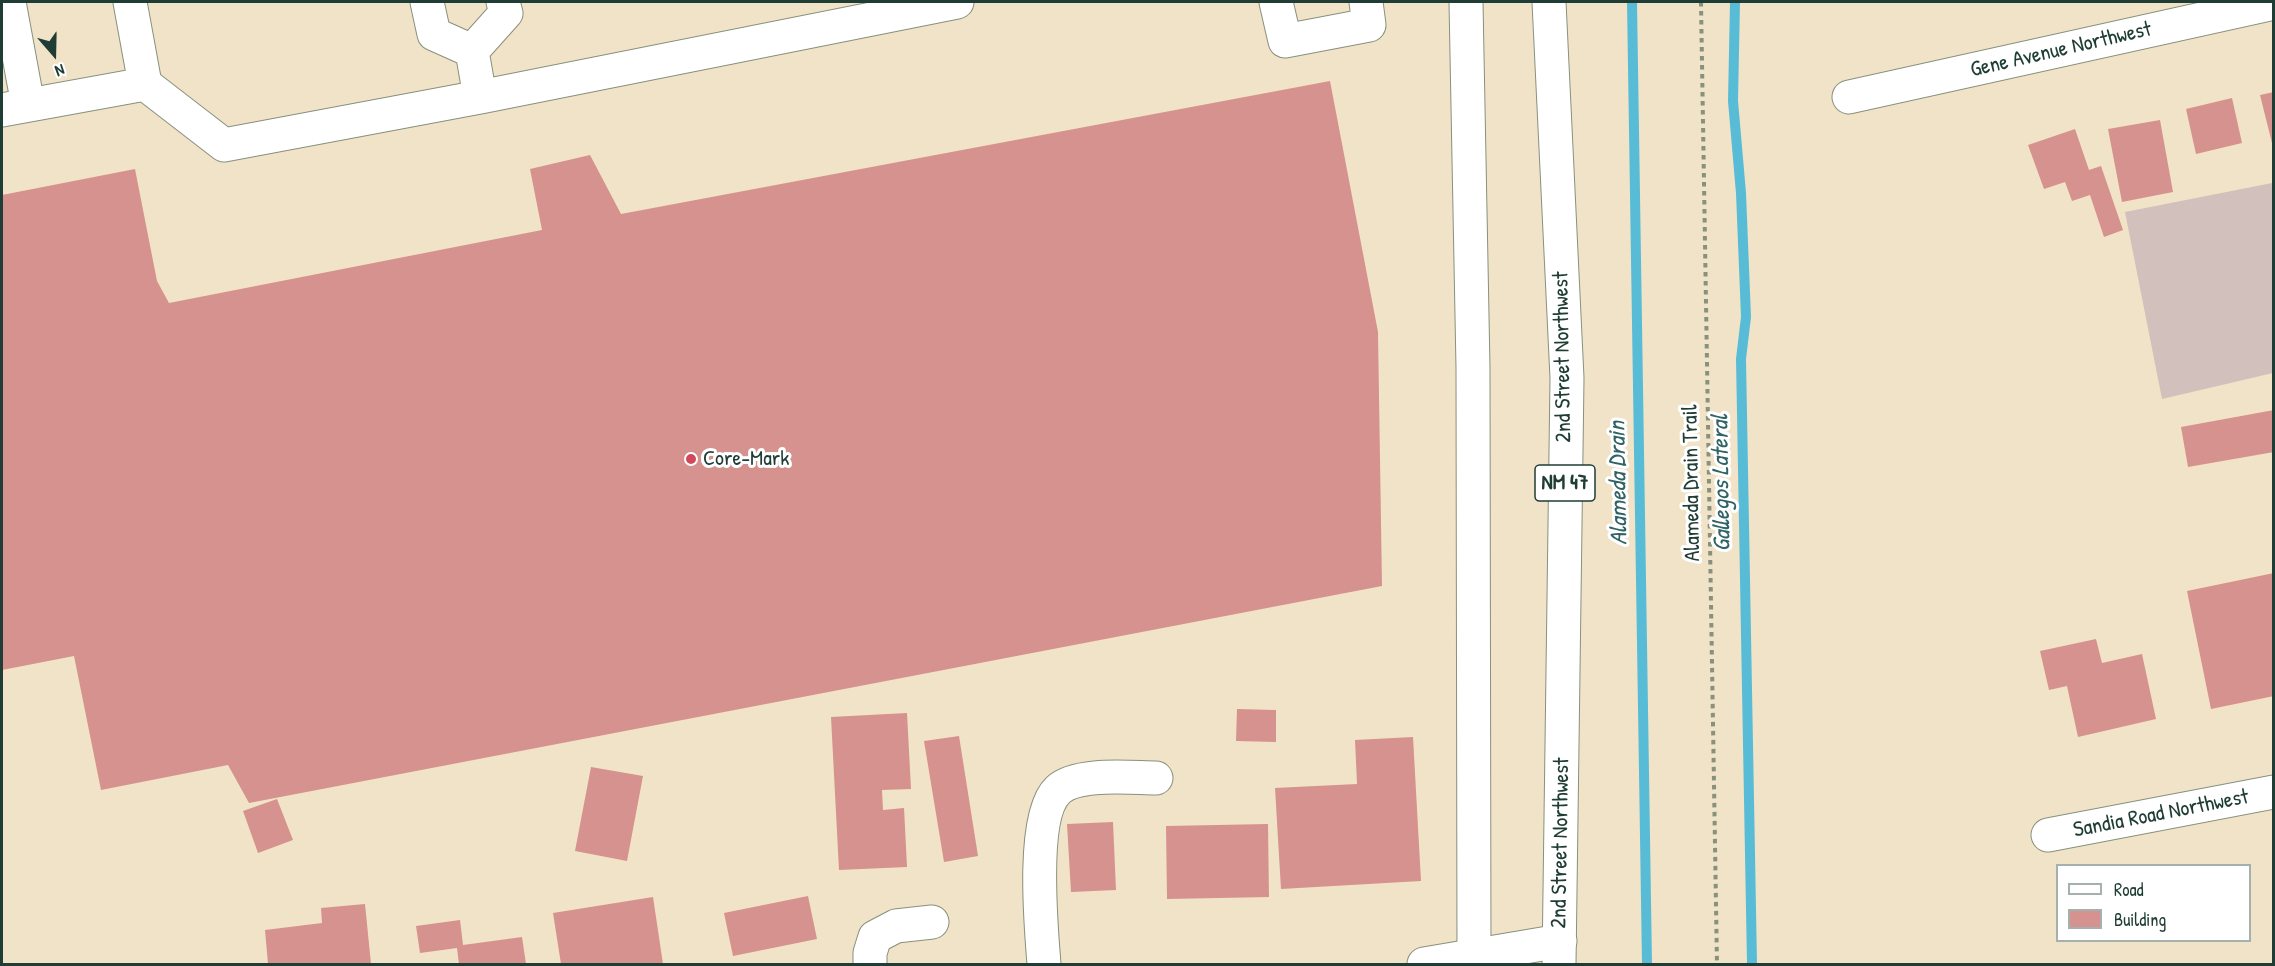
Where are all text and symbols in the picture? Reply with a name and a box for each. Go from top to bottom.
street label: Gene Avenue Northwest [1968,16,2154,84]
north arrow [24,24,84,84]
text: N [52,59,68,83]
street label: 2nd Street Northwest [1548,271,1578,443]
street label: Alameda Drain Trail [1677,404,1707,562]
water label: Gallegos Lateral [1706,414,1738,552]
water label: Alameda Drain [1604,421,1634,545]
place label: Core-Mark [703,446,789,472]
marker: Core-Mark [684,452,698,466]
road number: NM 47 [1535,465,1595,501]
street label: 2nd Street Northwest [1546,757,1576,929]
street label: Sandia Road Northwest [2071,784,2251,844]
legend [2056,864,2251,942]
text: Road [2114,877,2144,902]
text: Building [2114,907,2166,932]

